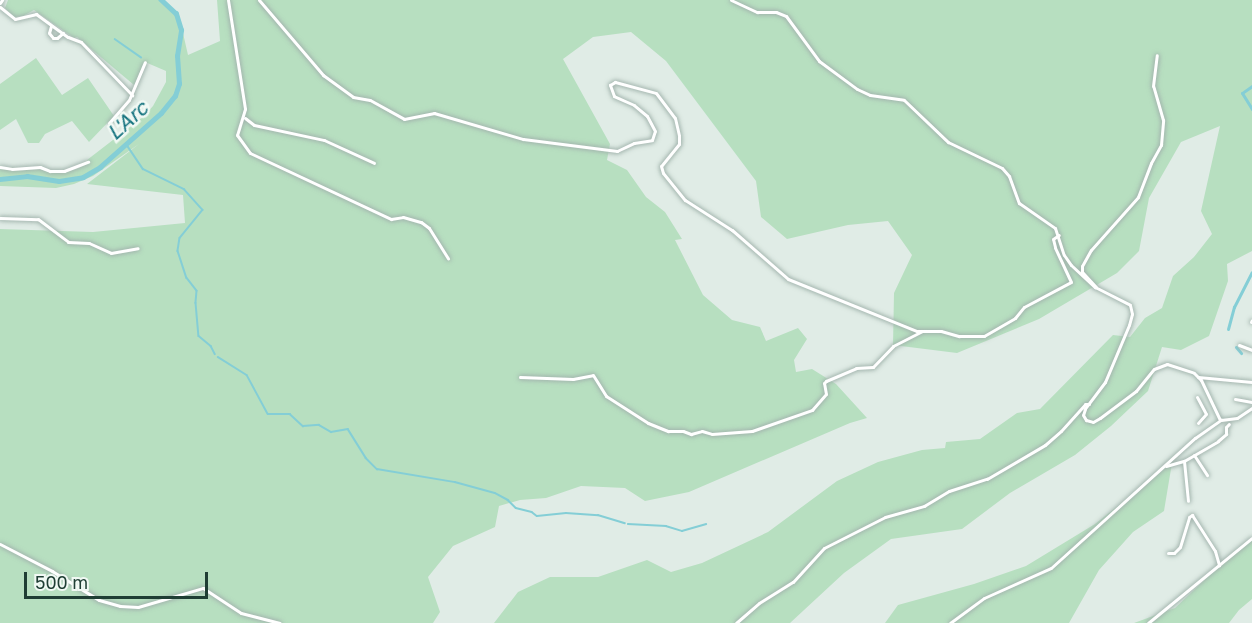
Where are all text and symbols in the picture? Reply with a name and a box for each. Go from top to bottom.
water label: L'Arc [101,95,153,145]
scale bar [27,560,212,598]
text: 500 m [35,571,88,593]

